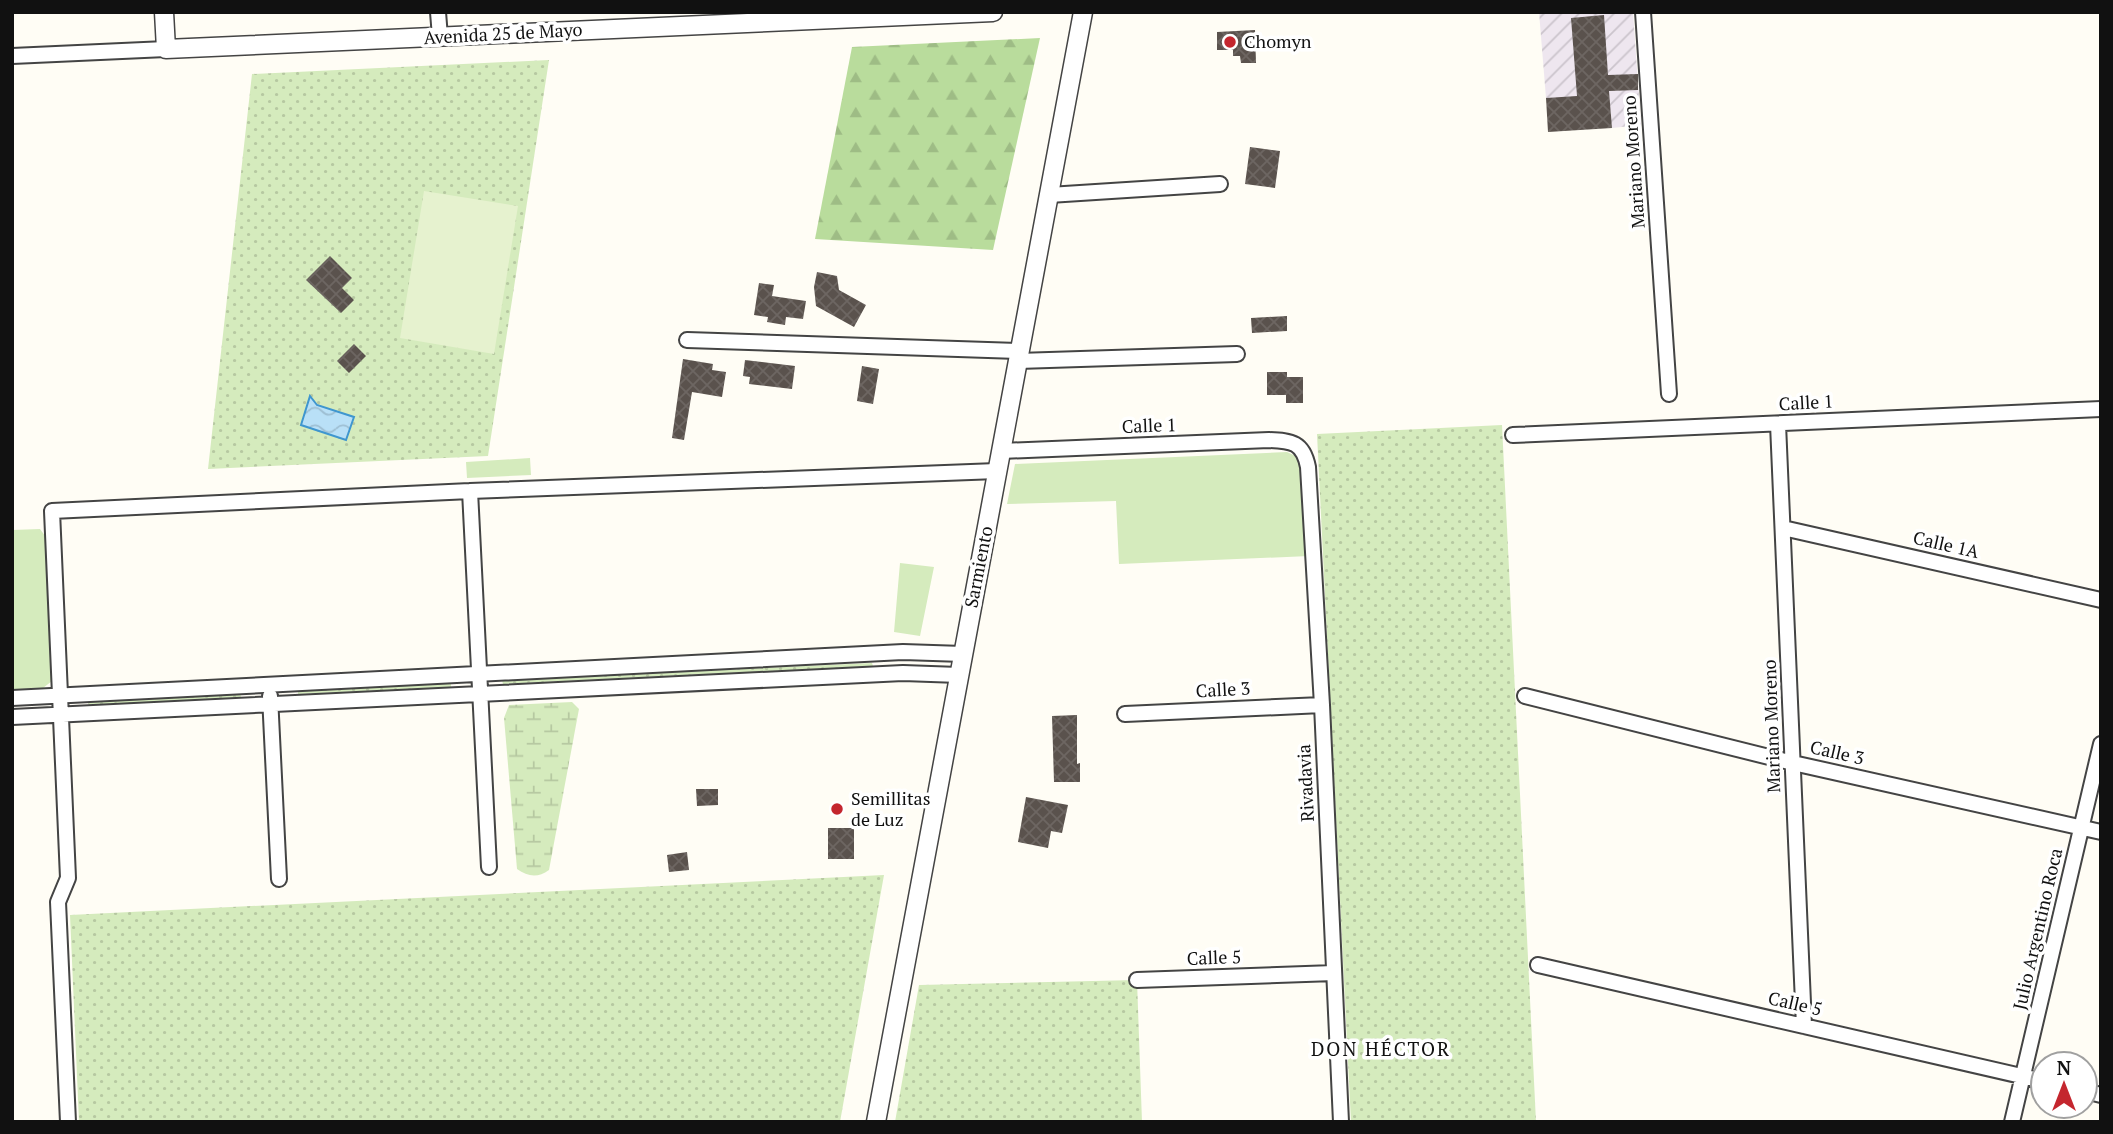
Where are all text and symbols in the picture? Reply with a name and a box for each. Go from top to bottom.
street label: Avenida 25 de Mayo [423,17,583,49]
place label: Chomyn [1244,29,1312,53]
marker: Chomyn [1222,34,1238,50]
street label: Mariano Moreno [1616,95,1650,229]
street label: Calle 1 [1778,389,1834,415]
street label: Calle 1 [1121,412,1177,438]
street label: Sarmiento [958,524,998,610]
street label: Calle 1A [1911,525,1982,563]
street label: Mariano Moreno [1757,659,1785,793]
street label: Calle 3 [1195,676,1251,702]
street label: Calle 3 [1808,734,1866,770]
street label: Rivadavia [1291,744,1319,823]
place label: Semillitas de Luz [851,786,930,831]
marker: Semillitas de Luz [829,801,845,817]
street label: Julio Argentino Roca [2007,845,2067,1012]
street label: Calle 5 [1186,944,1242,970]
street label: Calle 5 [1766,985,1824,1021]
district label: DON HÉCTOR [1311,1036,1451,1061]
north arrow [2029,1050,2099,1120]
text: N [2057,1055,2072,1080]

